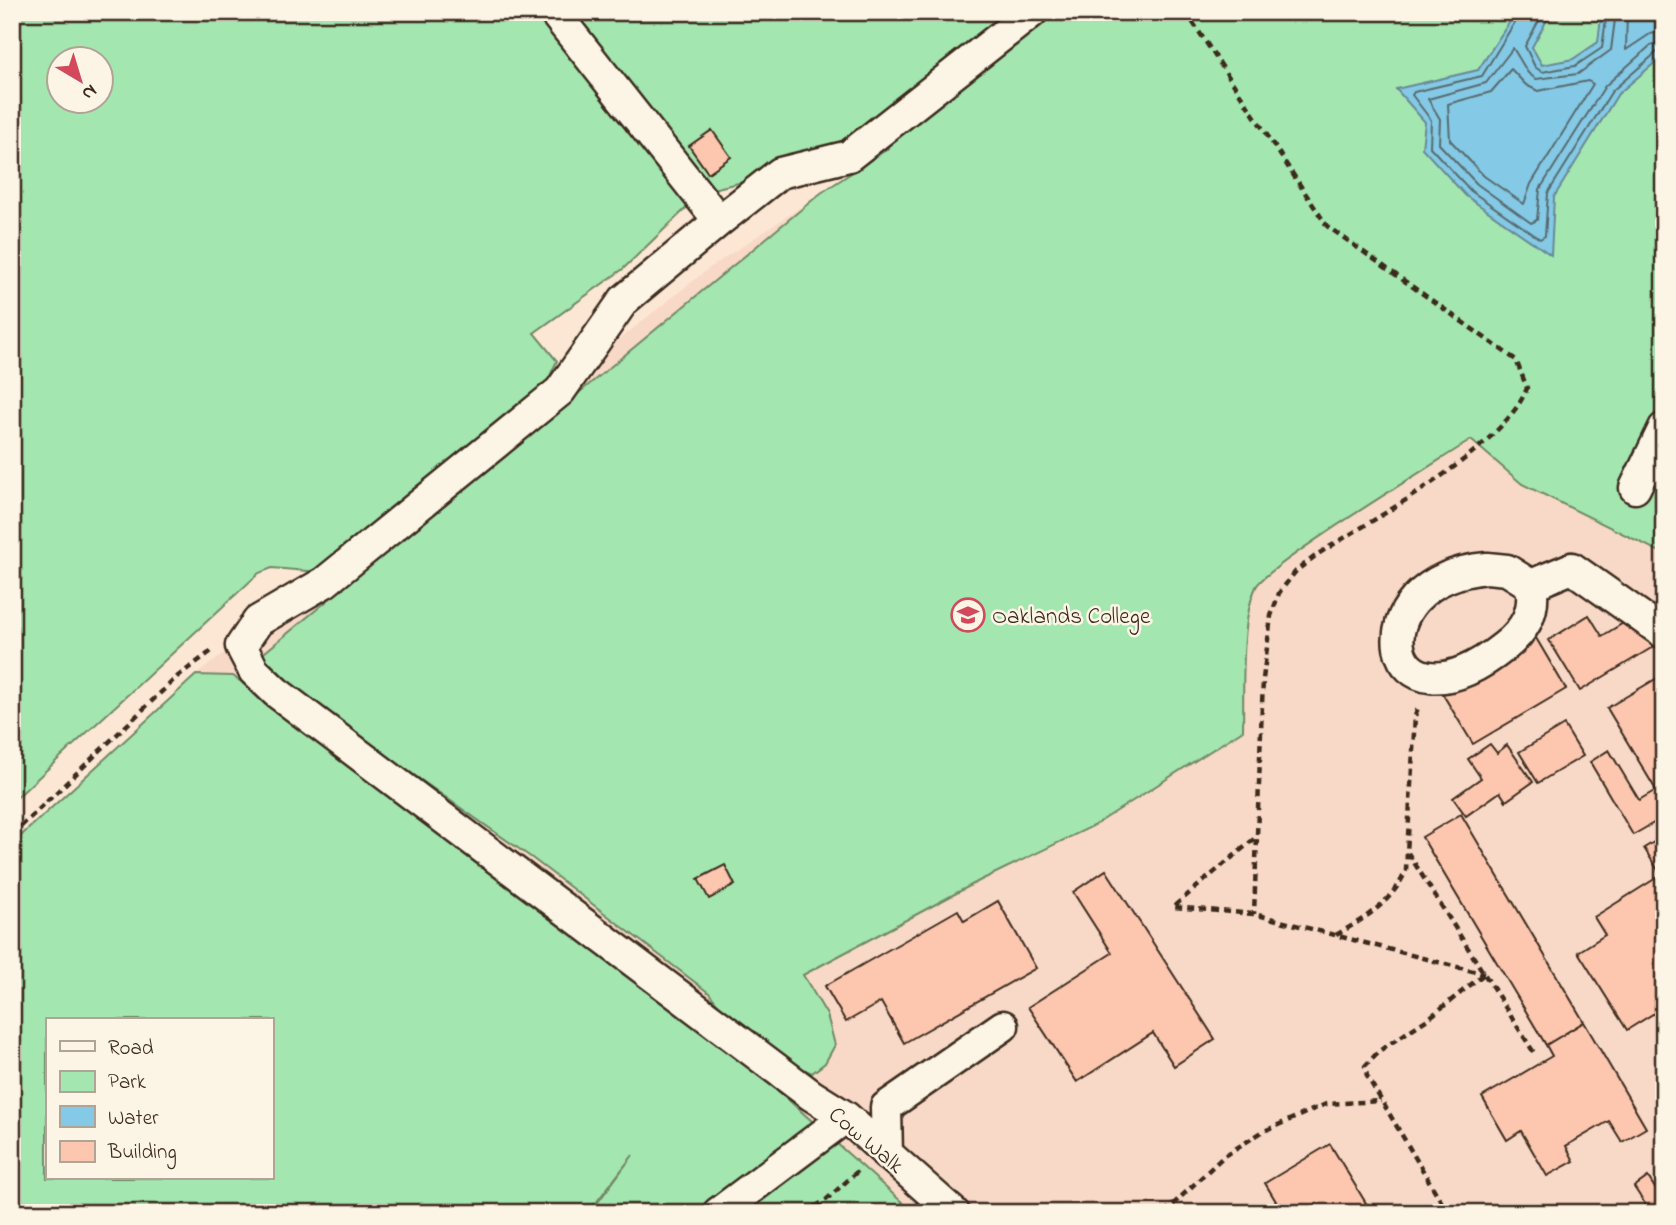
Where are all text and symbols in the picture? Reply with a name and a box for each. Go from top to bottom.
north arrow [46,46,116,116]
text: N [75,77,102,106]
school or university icon: Oaklands College [949,596,987,634]
place label: Oaklands College [992,601,1151,635]
legend [46,1018,273,1180]
text: Road [108,1034,154,1064]
text: Park [108,1068,147,1098]
street label: Cow Walk [820,1099,911,1183]
text: Water [108,1104,159,1134]
text: Building [107,1138,177,1170]

